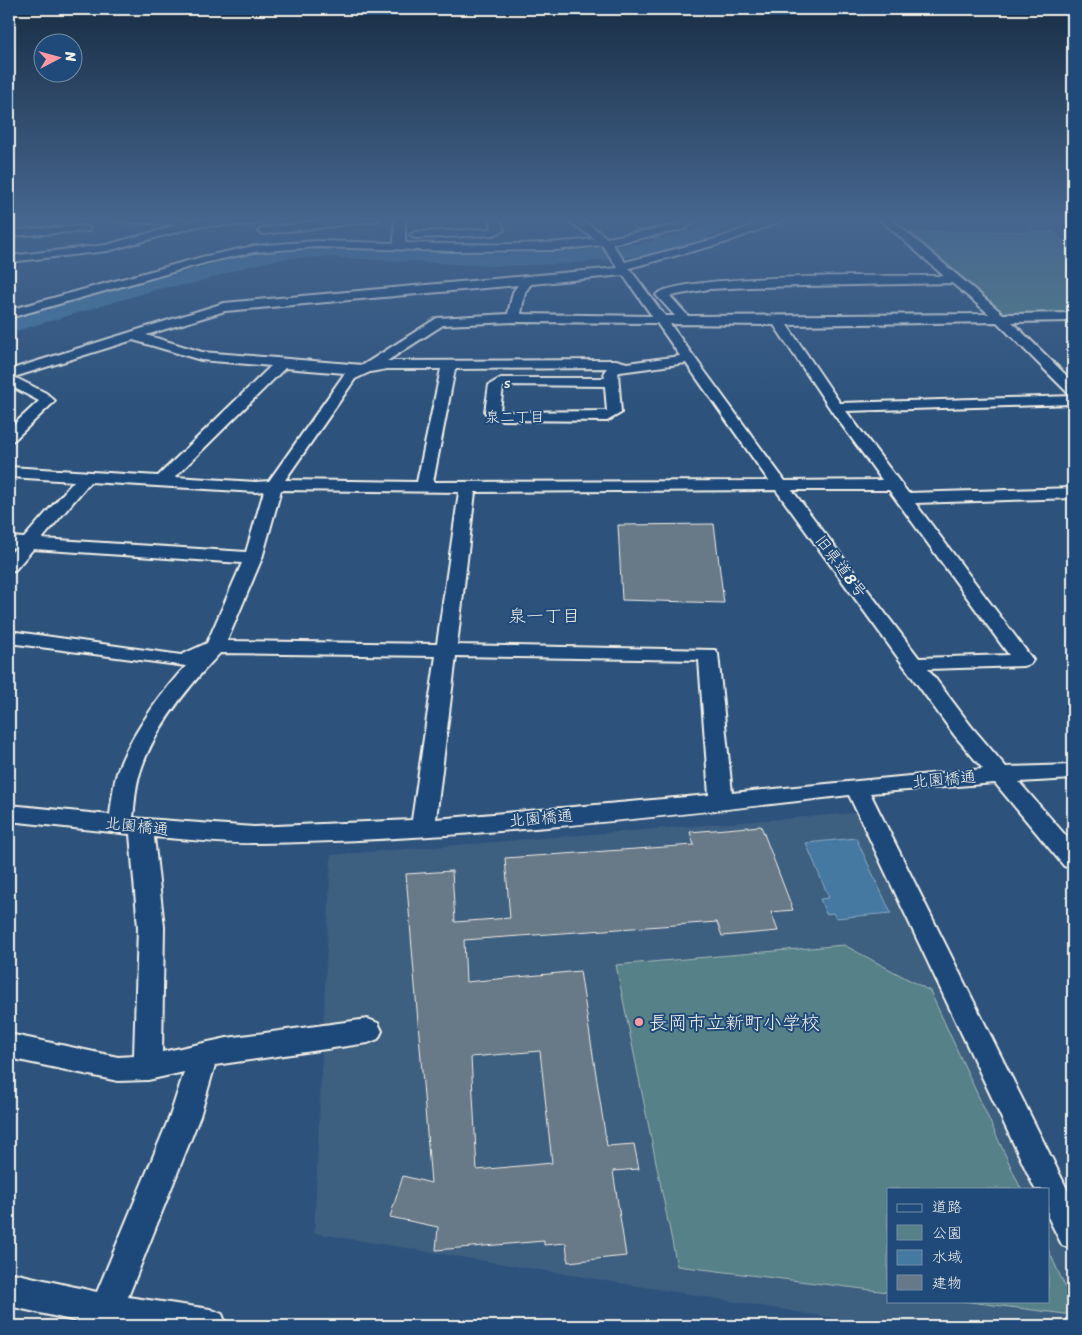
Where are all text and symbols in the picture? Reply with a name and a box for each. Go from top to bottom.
north arrow [32,32,82,82]
text: N [57,50,83,63]
street label: s [501,370,512,396]
district label: 泉二丁目 [485,404,545,430]
street label: 旧県道8号 [807,528,875,604]
district label: 泉一丁目 [508,600,580,632]
street label: 北園橋通 [911,762,977,796]
street label: 北園橋通 [508,801,574,835]
street label: 北園橋通 [104,808,170,844]
place label: 長岡市立新町小学校 [649,1006,820,1039]
marker: 長岡市立新町小学校 [633,1016,645,1028]
legend [887,1188,1050,1302]
text: 道路 [932,1194,962,1220]
text: 公園 [932,1220,962,1246]
text: 水域 [932,1244,962,1270]
text: 建物 [932,1270,962,1296]

